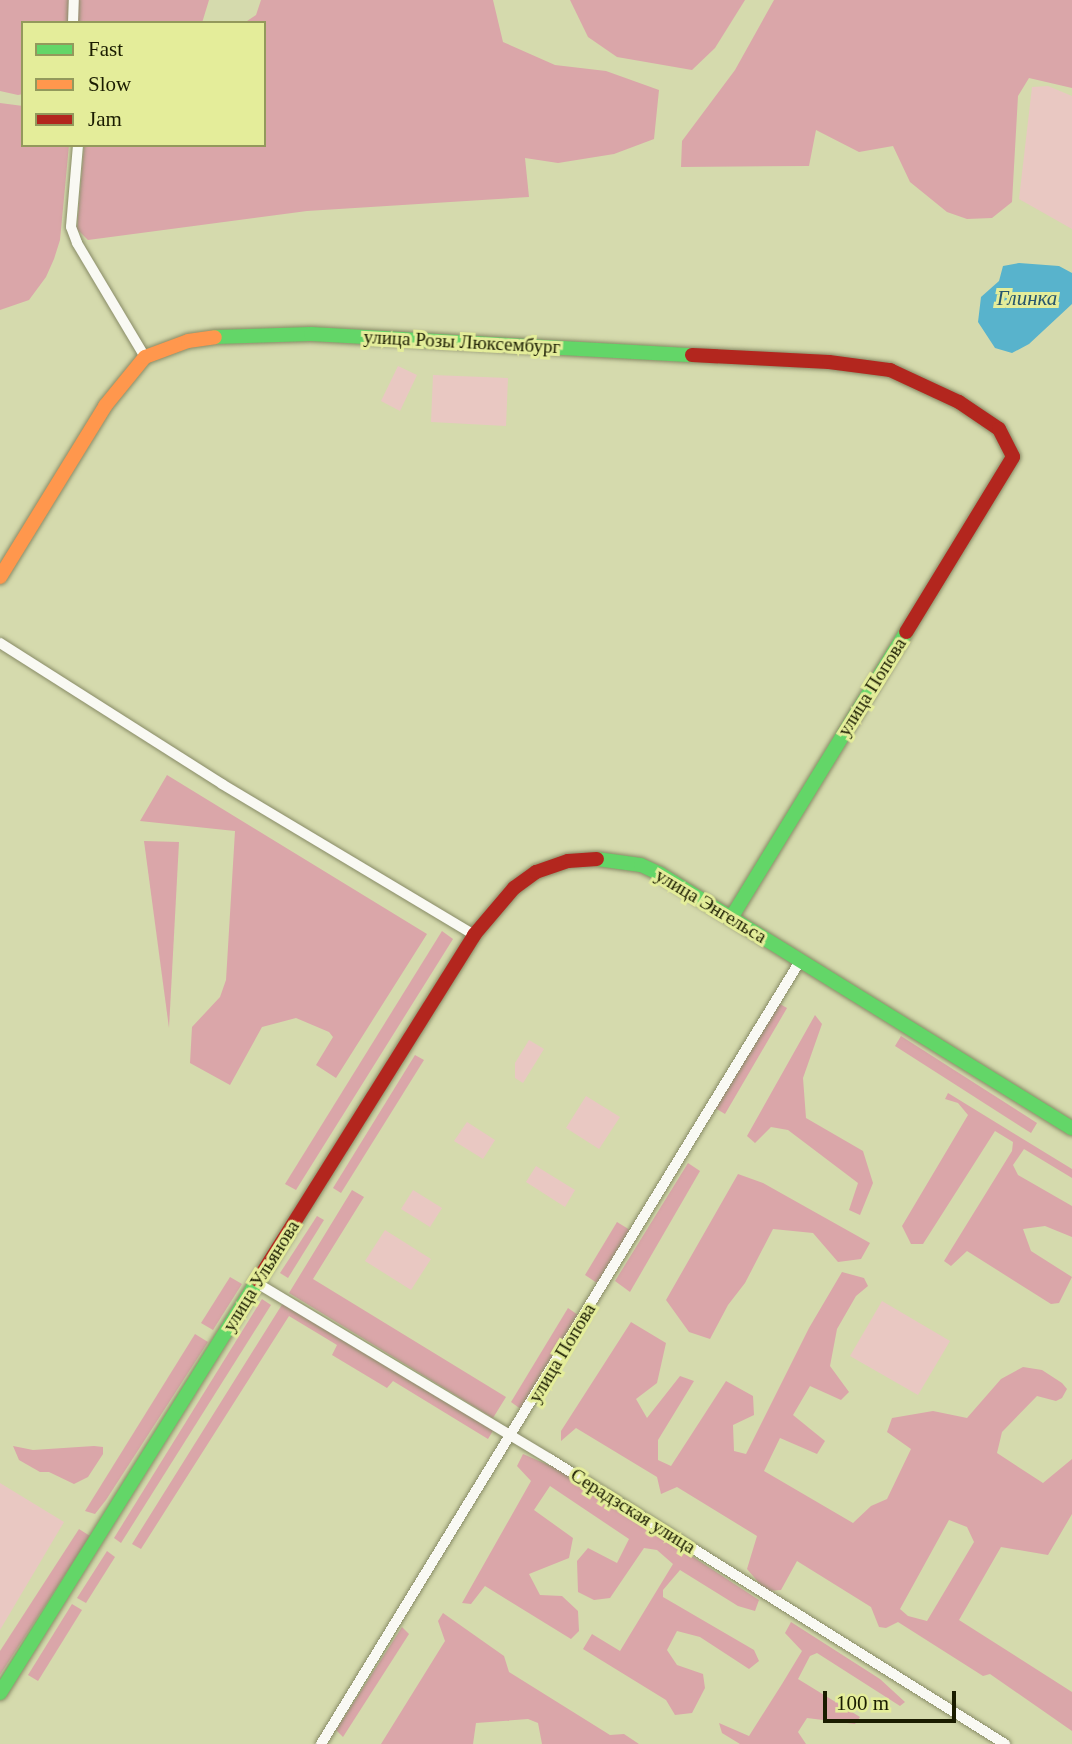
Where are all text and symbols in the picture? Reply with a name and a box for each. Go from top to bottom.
legend [21,21,266,147]
text: Fast [88,37,123,61]
text: Slow [88,72,131,96]
text: Jam [88,107,122,131]
water label: Глинка [997,285,1057,311]
street label: улица Розы Люксембург [363,325,561,359]
street label: улица Попова [833,634,911,740]
street label: улица Энгельса [651,864,771,948]
street label: улица Ульянова [218,1216,304,1336]
street label: улица Попова [523,1299,601,1407]
street label: Серадзская улица [566,1463,700,1559]
scale bar [827,1678,960,1722]
text: 100 m [836,1691,889,1715]

